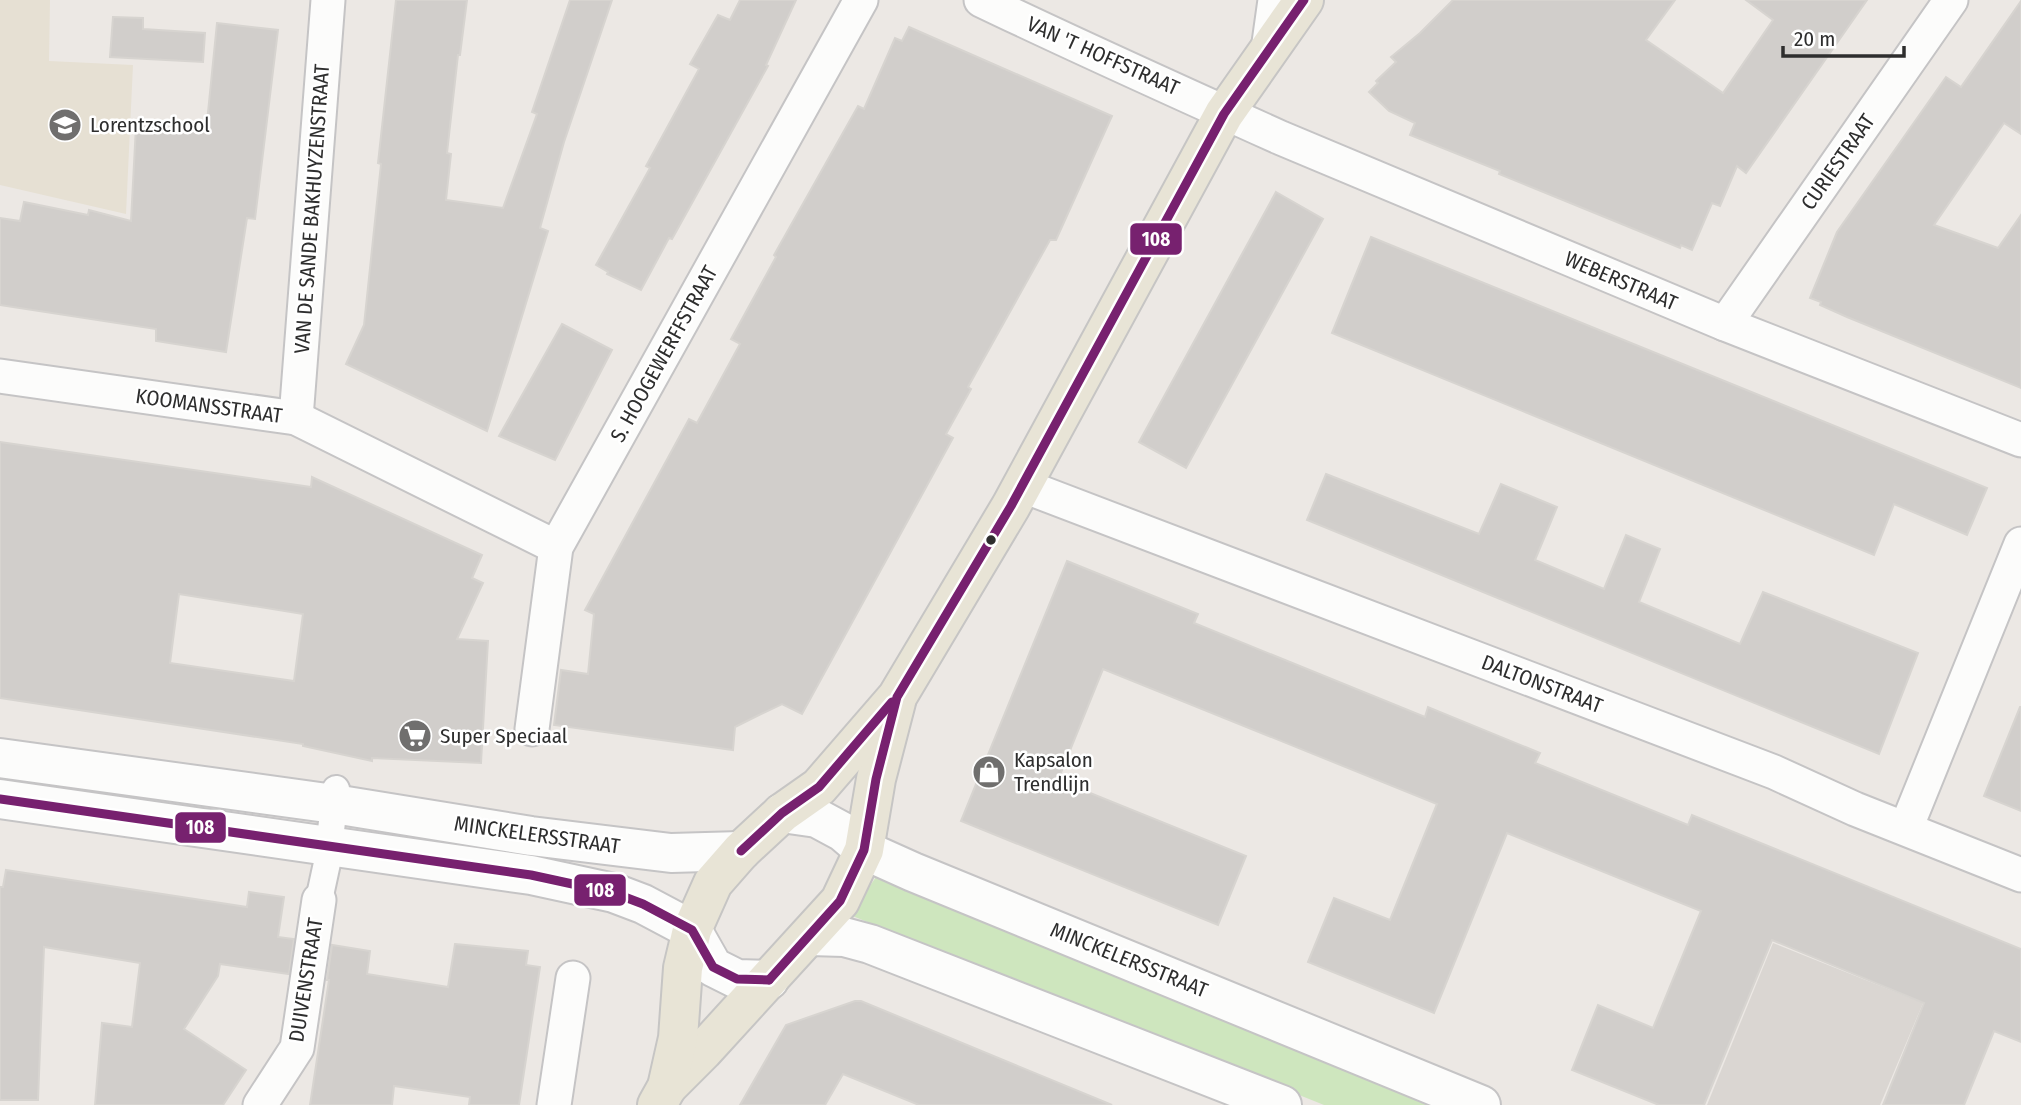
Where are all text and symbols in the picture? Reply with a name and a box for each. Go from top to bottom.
street label: VAN 'T HOFFSTRAAT [1023,11,1183,101]
scale bar [1783,14,1904,58]
text: 20 m [1794,26,1835,52]
street label: VAN DE SANDE BAKHUYZENSTRAAT [289,63,335,355]
school or university icon: Lorentzschool [46,106,84,144]
street label: CURIESTRAAT [1795,109,1881,215]
place label: Lorentzschool [90,112,210,138]
line badge: 108 [1129,222,1183,256]
text: 108 [1142,228,1170,251]
street label: WEBERSTRAAT [1561,246,1682,317]
street label: S. HOOGEWERFFSTRAAT [605,261,723,447]
street label: KOOMANSSTRAAT [134,383,284,429]
unlabelled marker [984,533,998,547]
street label: DALTONSTRAAT [1478,649,1606,719]
supermarket icon: Super Speciaal [396,717,434,755]
place label: Super Speciaal [440,723,568,749]
place label: Kapsalon Trendlijn [1014,747,1093,797]
shop icon: Kapsalon Trendlijn [970,753,1008,791]
street label: MINCKELERSSTRAAT [452,810,622,860]
line badge: 108 [174,811,227,844]
text: 108 [186,816,214,839]
line badge: 108 [573,873,627,907]
text: 108 [586,879,614,902]
street label: DUIVENSTRAAT [283,916,329,1044]
street label: MINCKELERSSTRAAT [1047,917,1212,1003]

